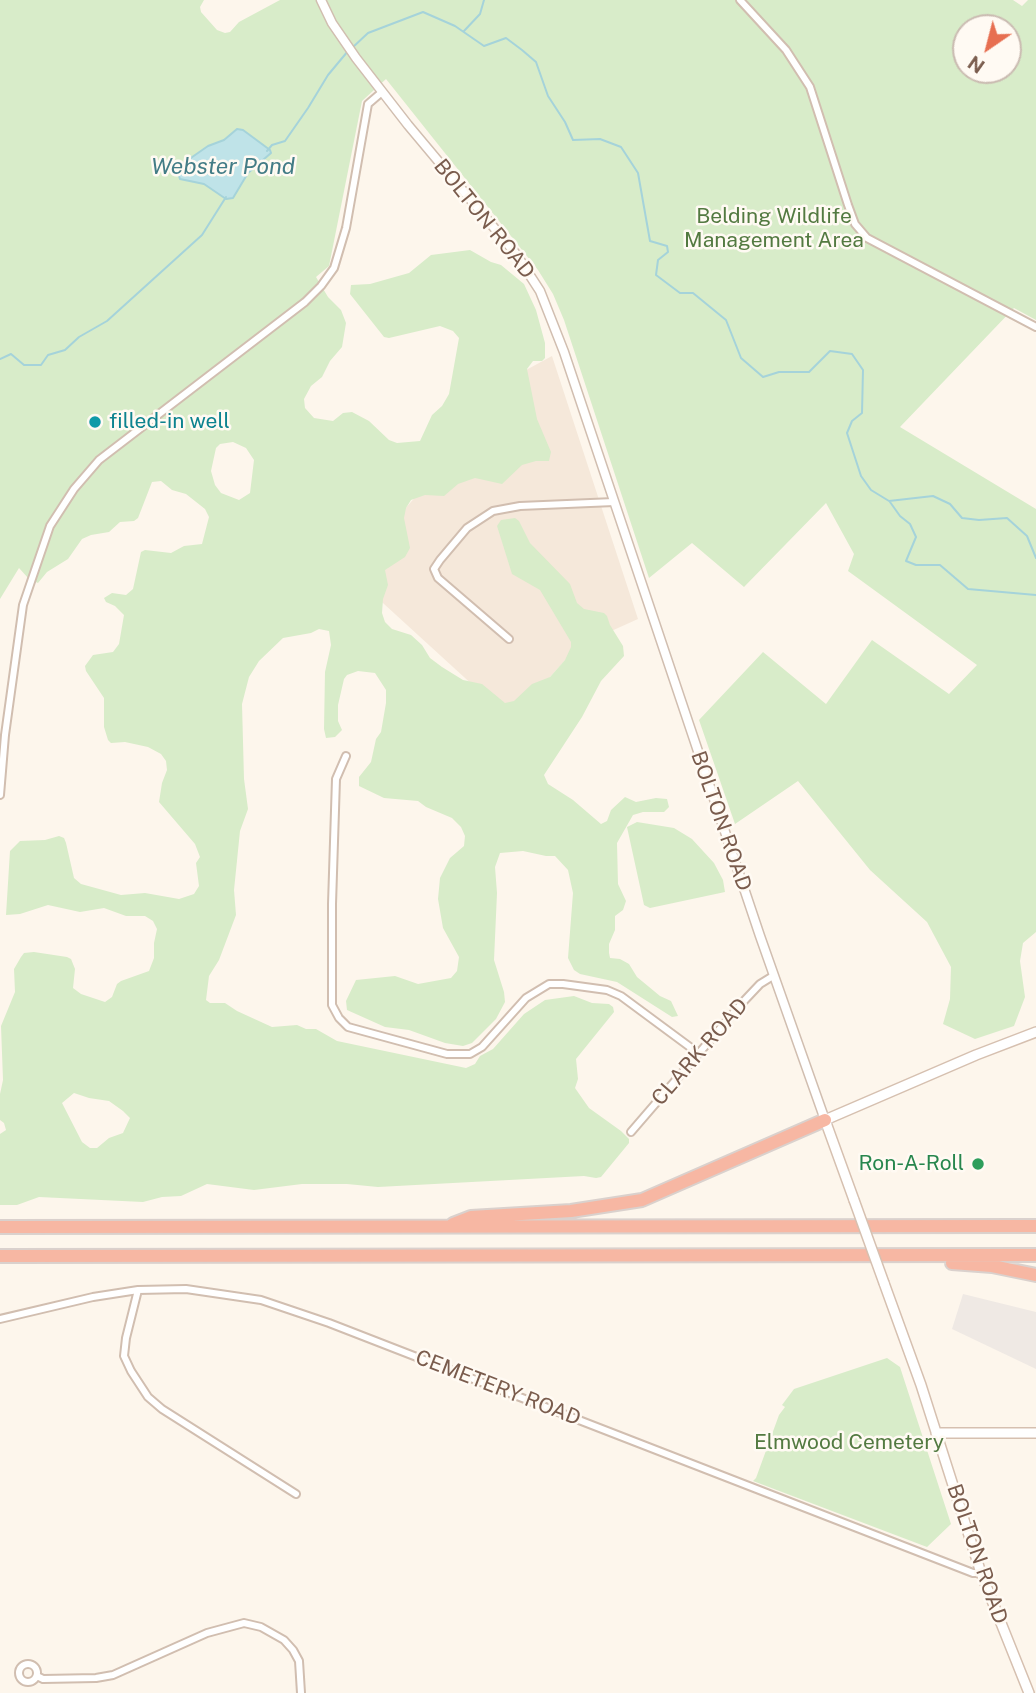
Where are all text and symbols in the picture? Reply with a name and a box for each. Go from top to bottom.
north arrow [952,14,1022,84]
text: N [964,51,989,78]
water label: Webster Pond [151,153,295,181]
street label: BOLTON ROAD [428,154,540,284]
park label: Belding Wildlife Management Area [684,204,864,254]
place label: filled-in well [109,409,230,435]
marker: filled-in well [87,414,103,430]
street label: BOLTON ROAD [685,748,757,894]
street label: CLARK ROAD [647,993,753,1111]
place label: Ron-A-Roll [858,1151,964,1177]
marker: Ron-A-Roll [970,1156,986,1172]
street label: CEMETERY ROAD [412,1345,584,1431]
park label: Elmwood Cemetery [754,1430,944,1456]
street label: BOLTON ROAD [941,1481,1013,1627]

